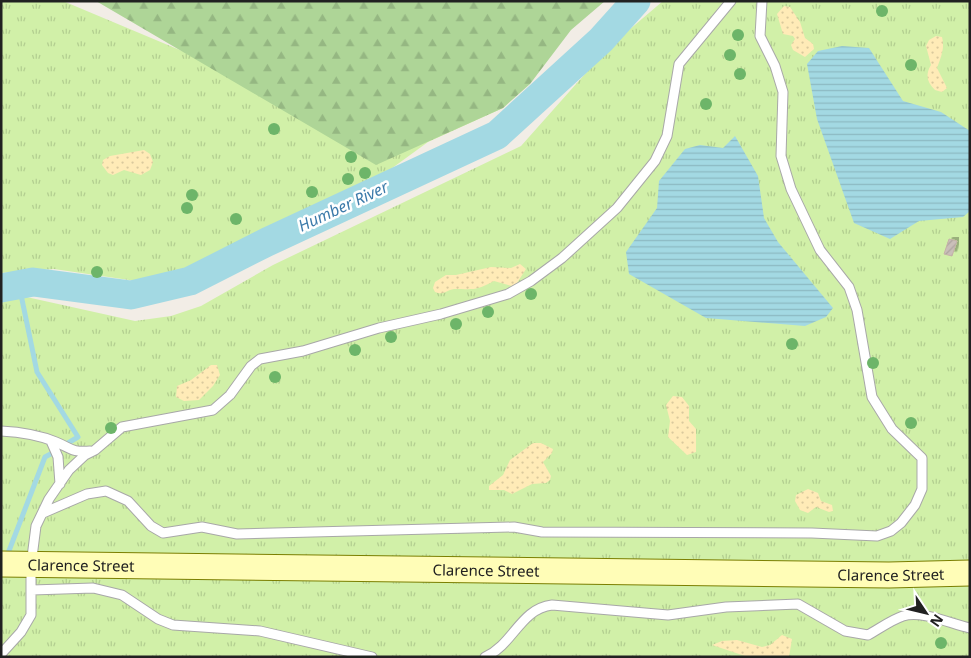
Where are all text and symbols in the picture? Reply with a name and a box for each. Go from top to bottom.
water label: Humber River [294,175,392,236]
street label: Clarence Street [27,554,135,576]
street label: Clarence Street [432,559,540,581]
street label: Clarence Street [837,564,945,585]
north arrow [901,588,951,638]
text: N [926,611,948,631]

